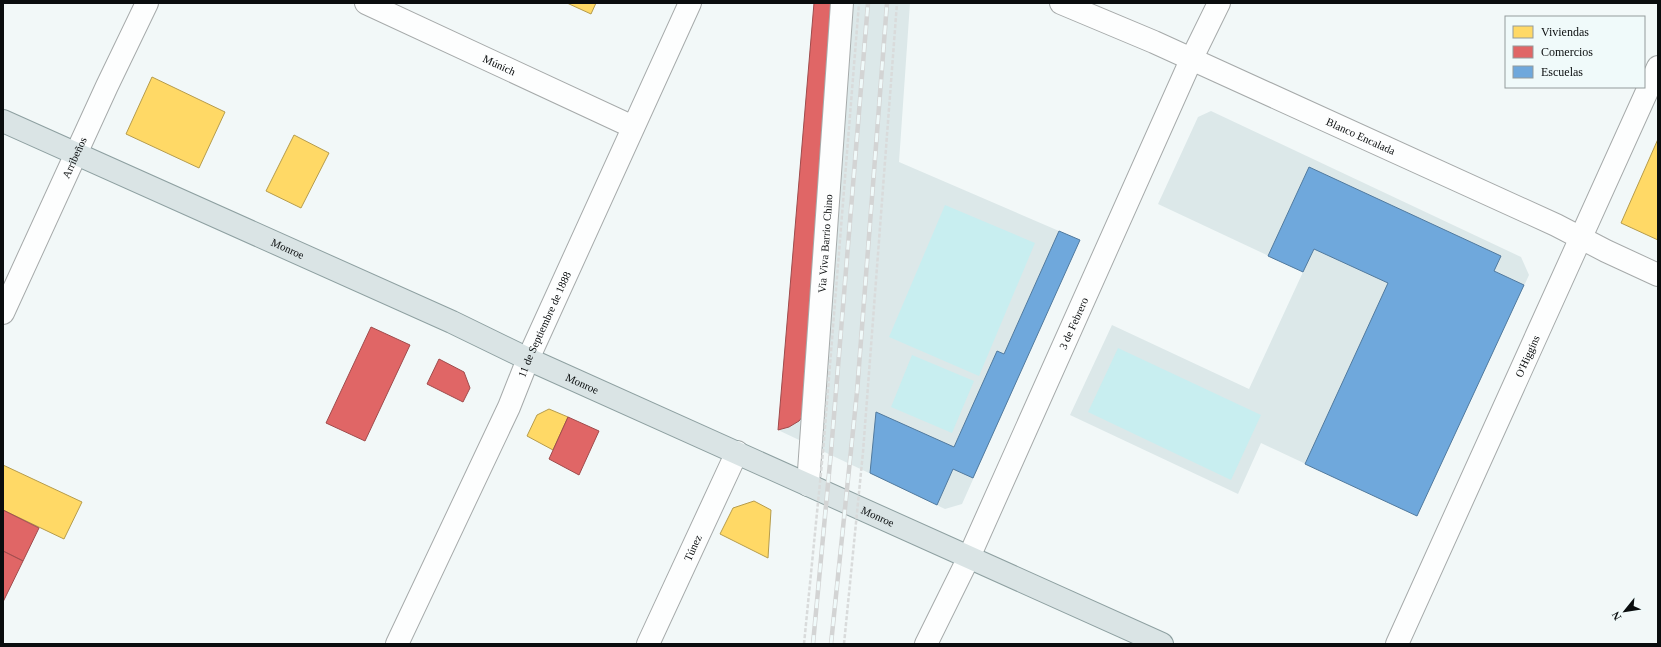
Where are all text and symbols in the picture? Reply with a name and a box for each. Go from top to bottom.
legend [1505,16,1645,88]
text: Viviendas [1541,25,1589,39]
text: Comercios [1541,45,1593,59]
street label: Múnich [481,52,518,78]
text: Escuelas [1541,65,1583,79]
street label: Blanco Encalada [1324,115,1397,157]
street label: Arribeños [60,135,89,180]
street label: Via Viva Barrio Chino [816,193,835,293]
street label: Monroe [269,236,306,261]
street label: 11 de Septiembre de 1888 [515,269,573,379]
street label: 3 de Febrero [1057,295,1090,351]
street label: O'Higgins [1513,333,1542,379]
street label: Monroe [564,371,601,396]
street label: Monroe [859,504,896,529]
street label: Túnez [681,533,704,563]
north arrow [1605,591,1645,631]
text: N [1609,610,1624,622]

